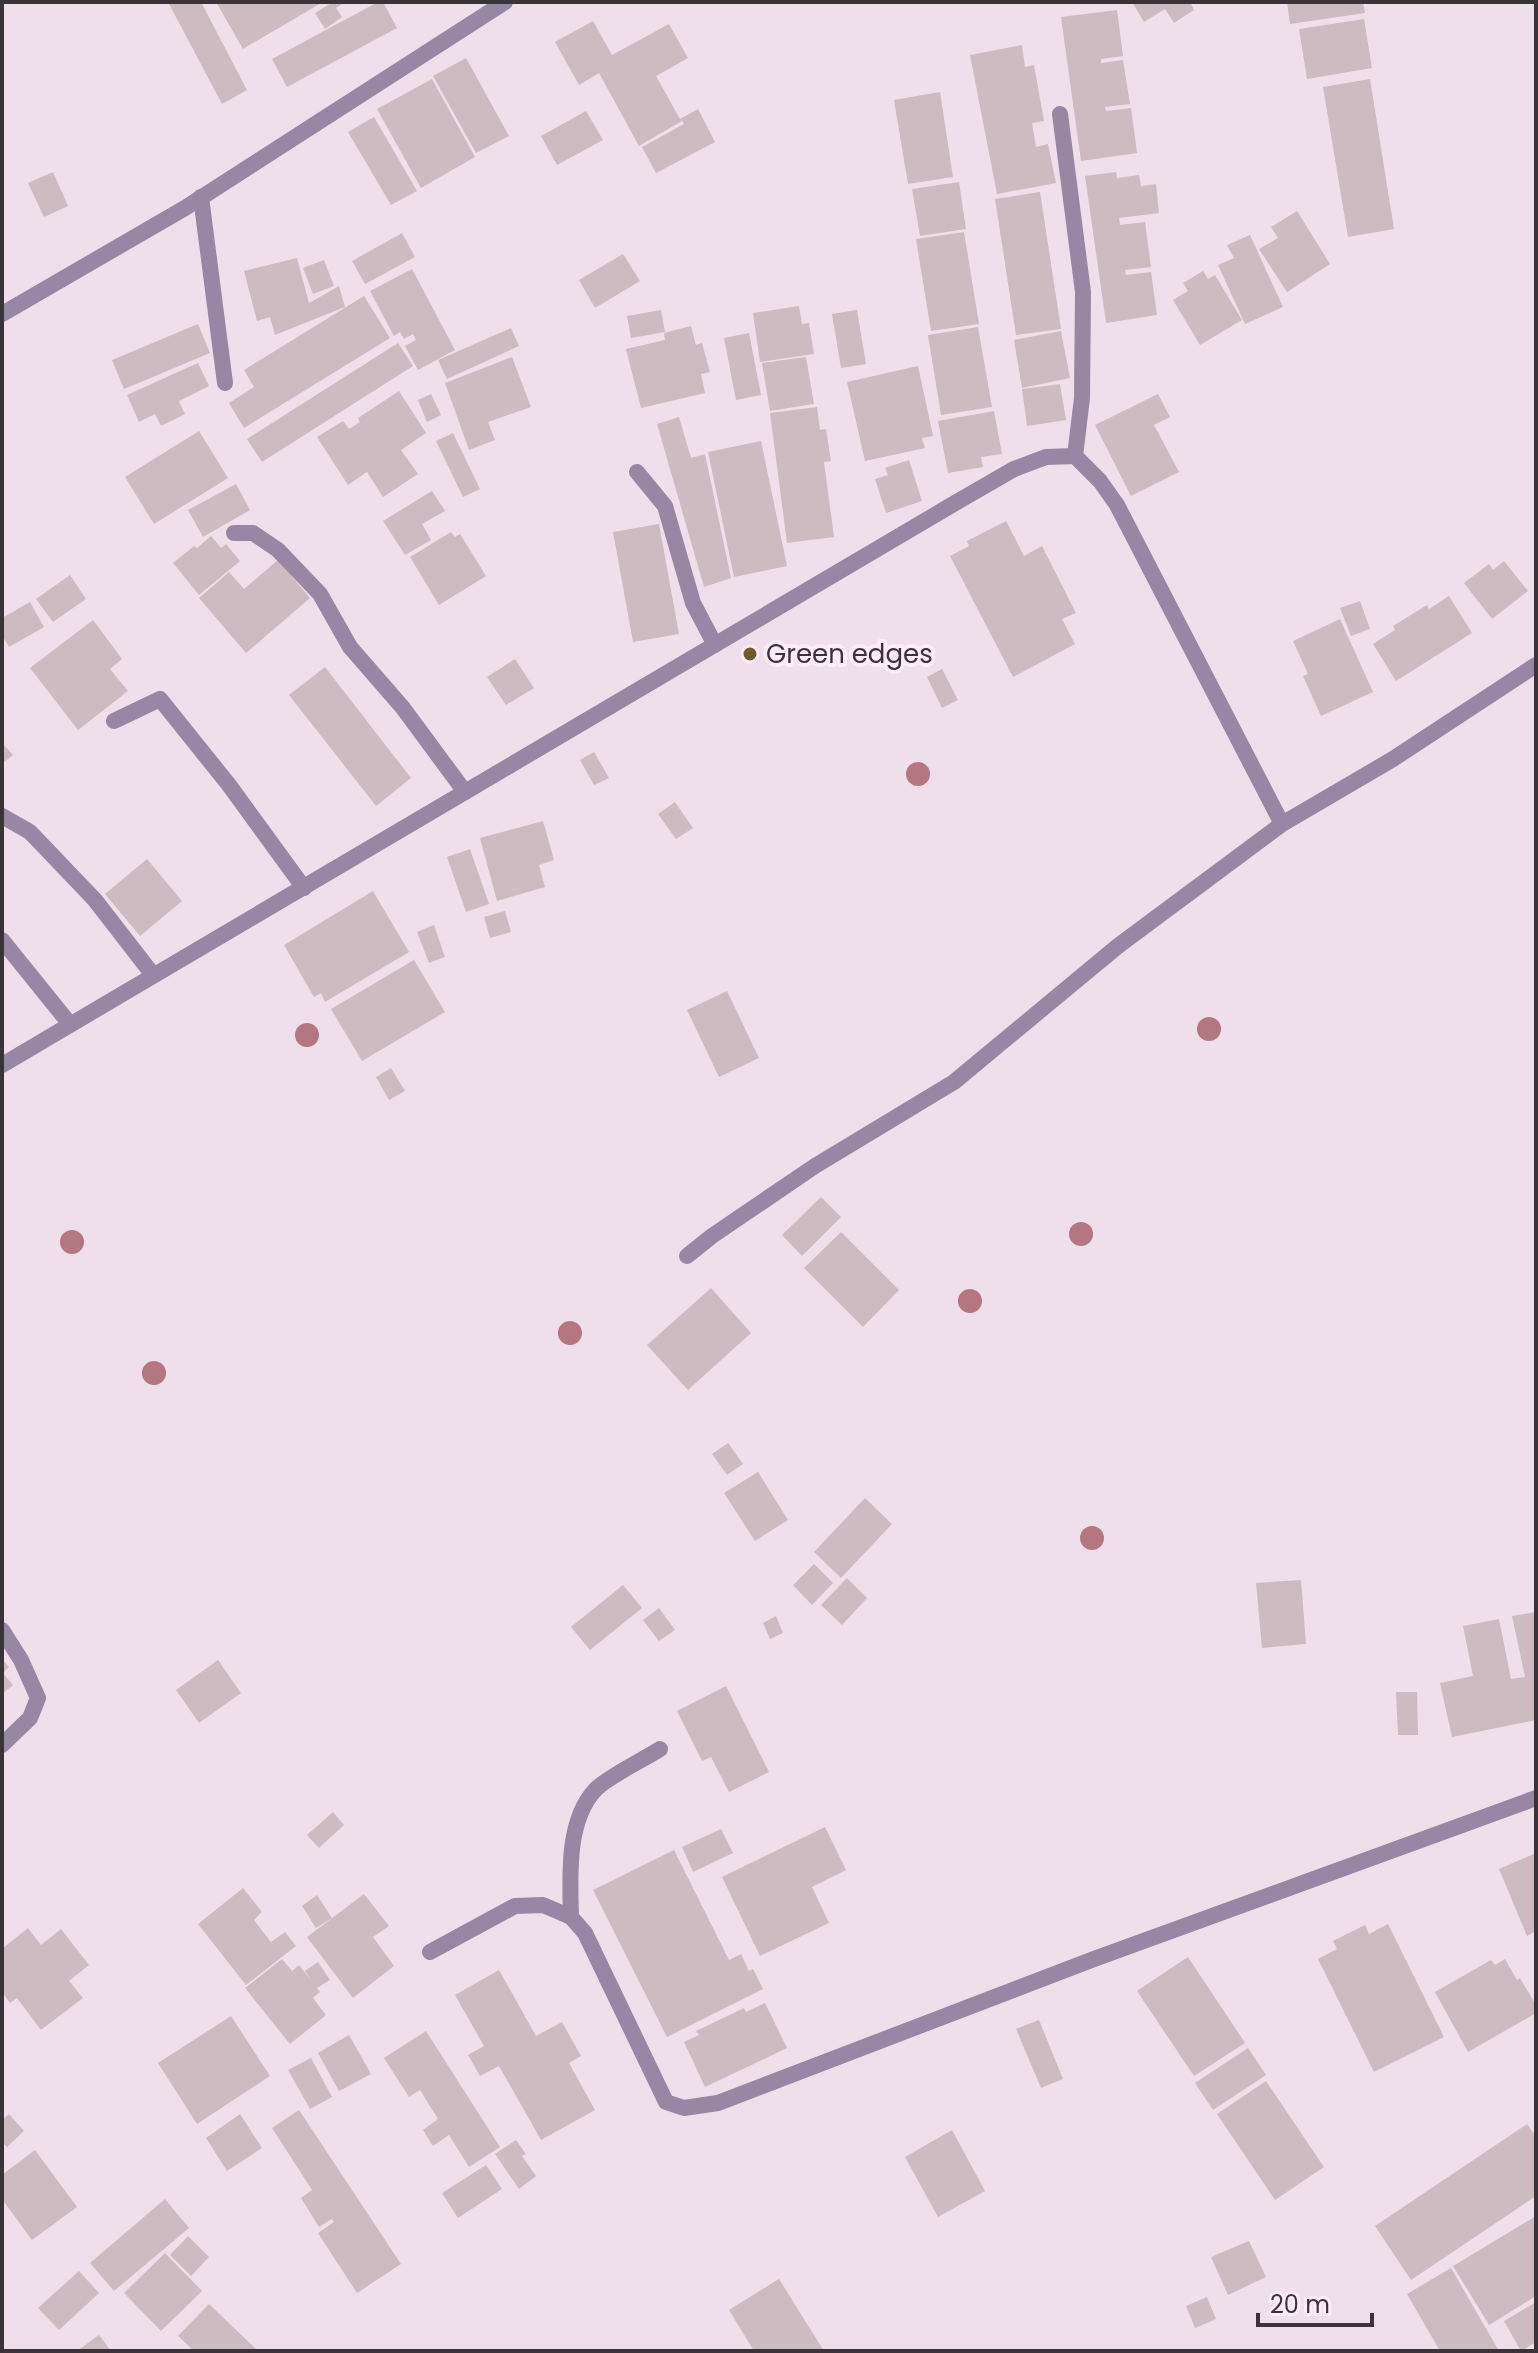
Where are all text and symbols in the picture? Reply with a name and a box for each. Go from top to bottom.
place label: Green edges [766,636,933,672]
marker: Green edges [741,645,759,663]
scale bar [1258,2277,1372,2327]
text: 20 m [1270,2288,1330,2321]

